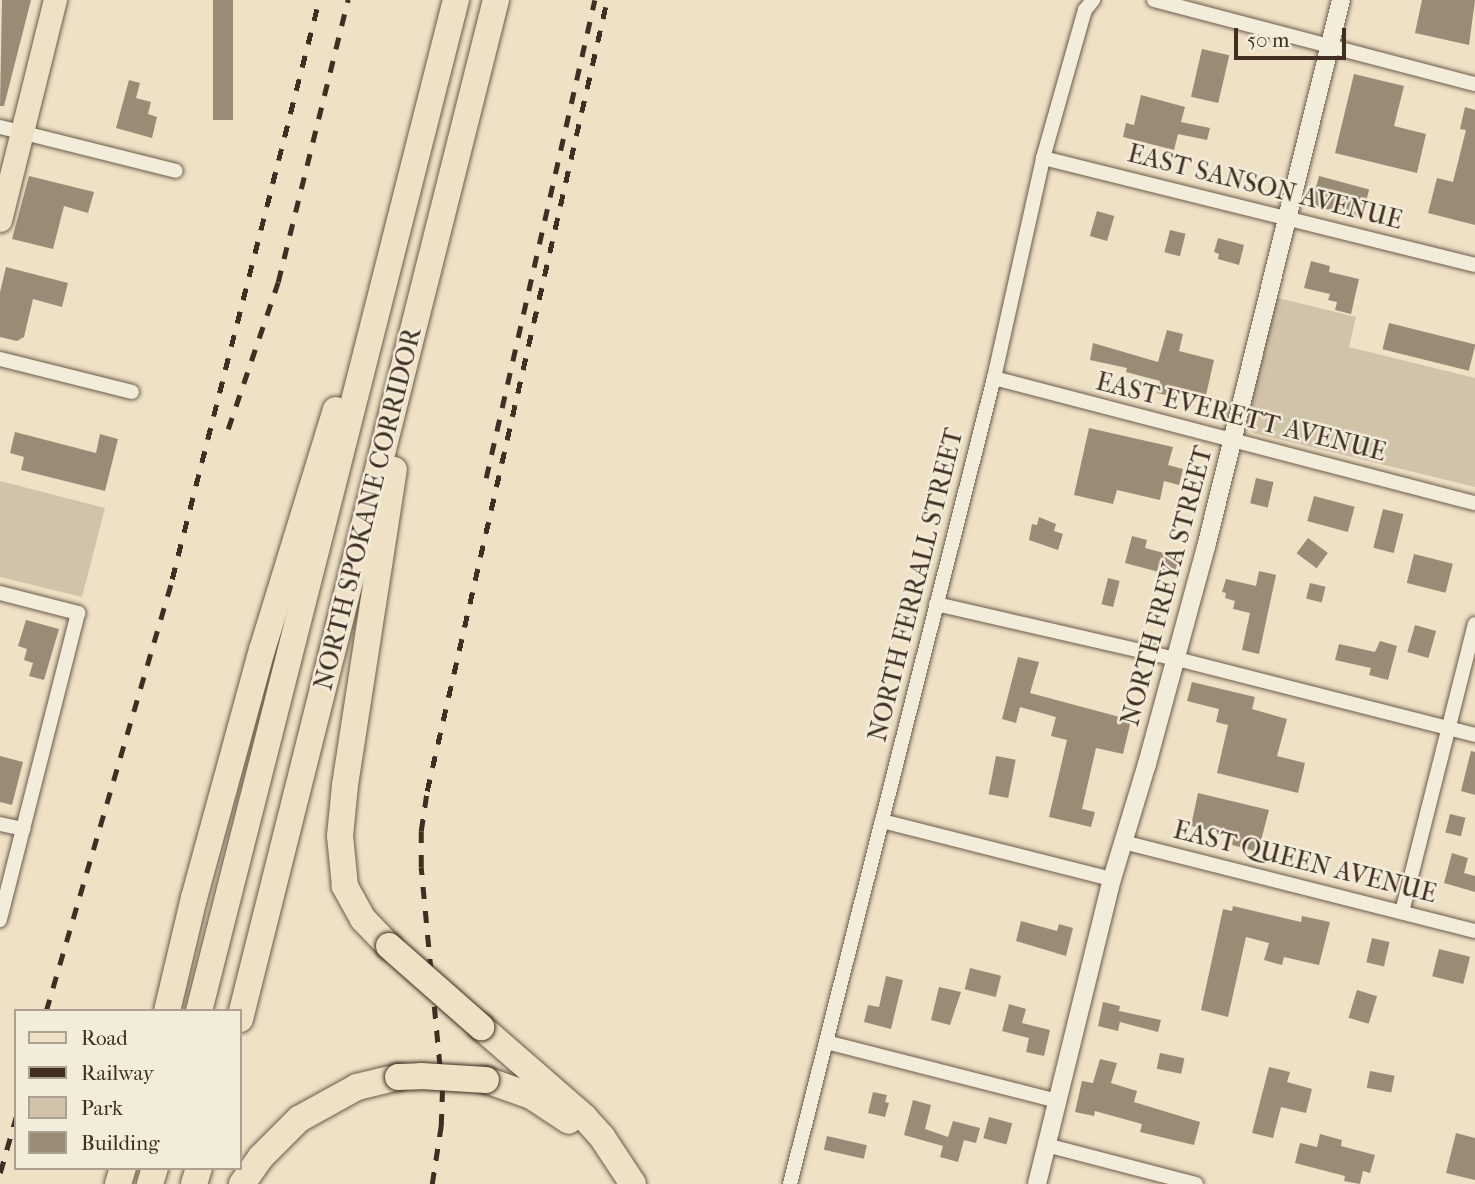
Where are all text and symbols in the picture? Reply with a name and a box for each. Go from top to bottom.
scale bar [1237,14,1349,58]
text: 50 m [1247,28,1290,52]
street label: EAST SANSON AVENUE [1124,138,1406,236]
street label: NORTH SPOKANE CORRIDOR [308,325,428,693]
street label: EAST EVERETT AVENUE [1093,366,1389,468]
street label: NORTH FERRALL STREET [862,425,970,745]
street label: NORTH FREYA STREET [1115,443,1219,729]
street label: EAST QUEEN AVENUE [1170,814,1440,910]
legend [14,1009,242,1170]
text: Road [81,1026,128,1050]
text: Railway [81,1061,154,1085]
text: Park [81,1096,123,1120]
text: Building [81,1131,159,1155]

